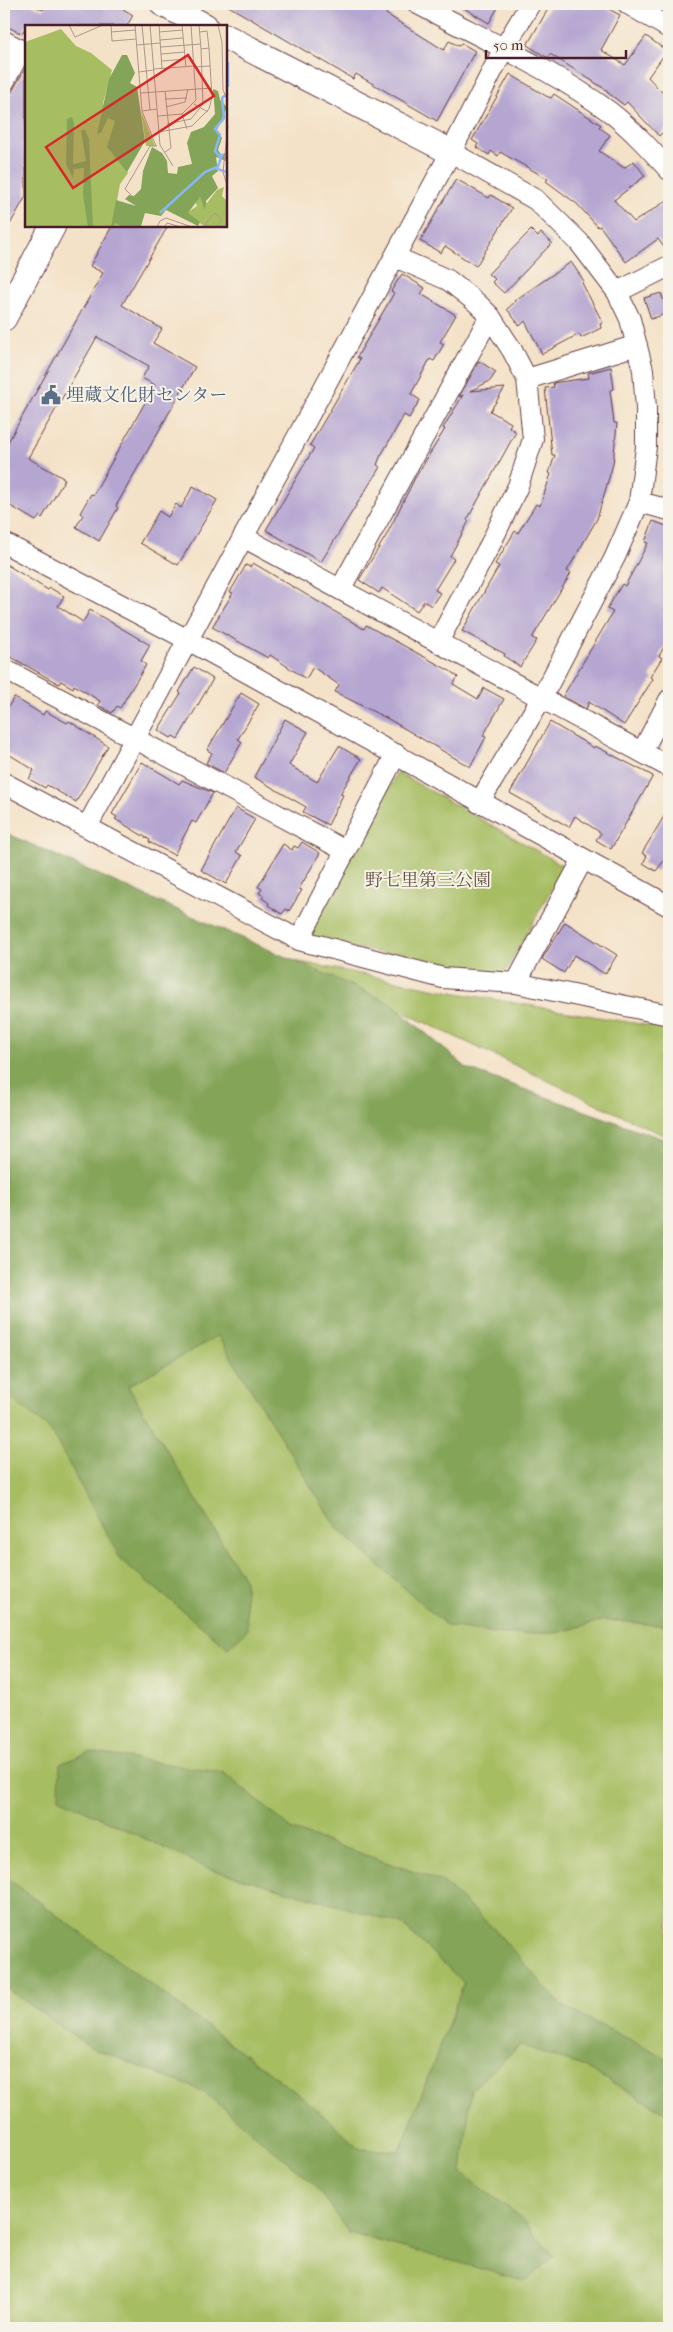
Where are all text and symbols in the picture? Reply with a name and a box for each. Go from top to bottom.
inset map [25,25,228,228]
scale bar [486,28,626,60]
text: 50 m [493,36,524,54]
public building icon: 埋蔵文化財センター [40,384,62,406]
place label: 埋蔵文化財センター [66,385,227,406]
park label: 野七里第三公園 [365,870,491,891]

